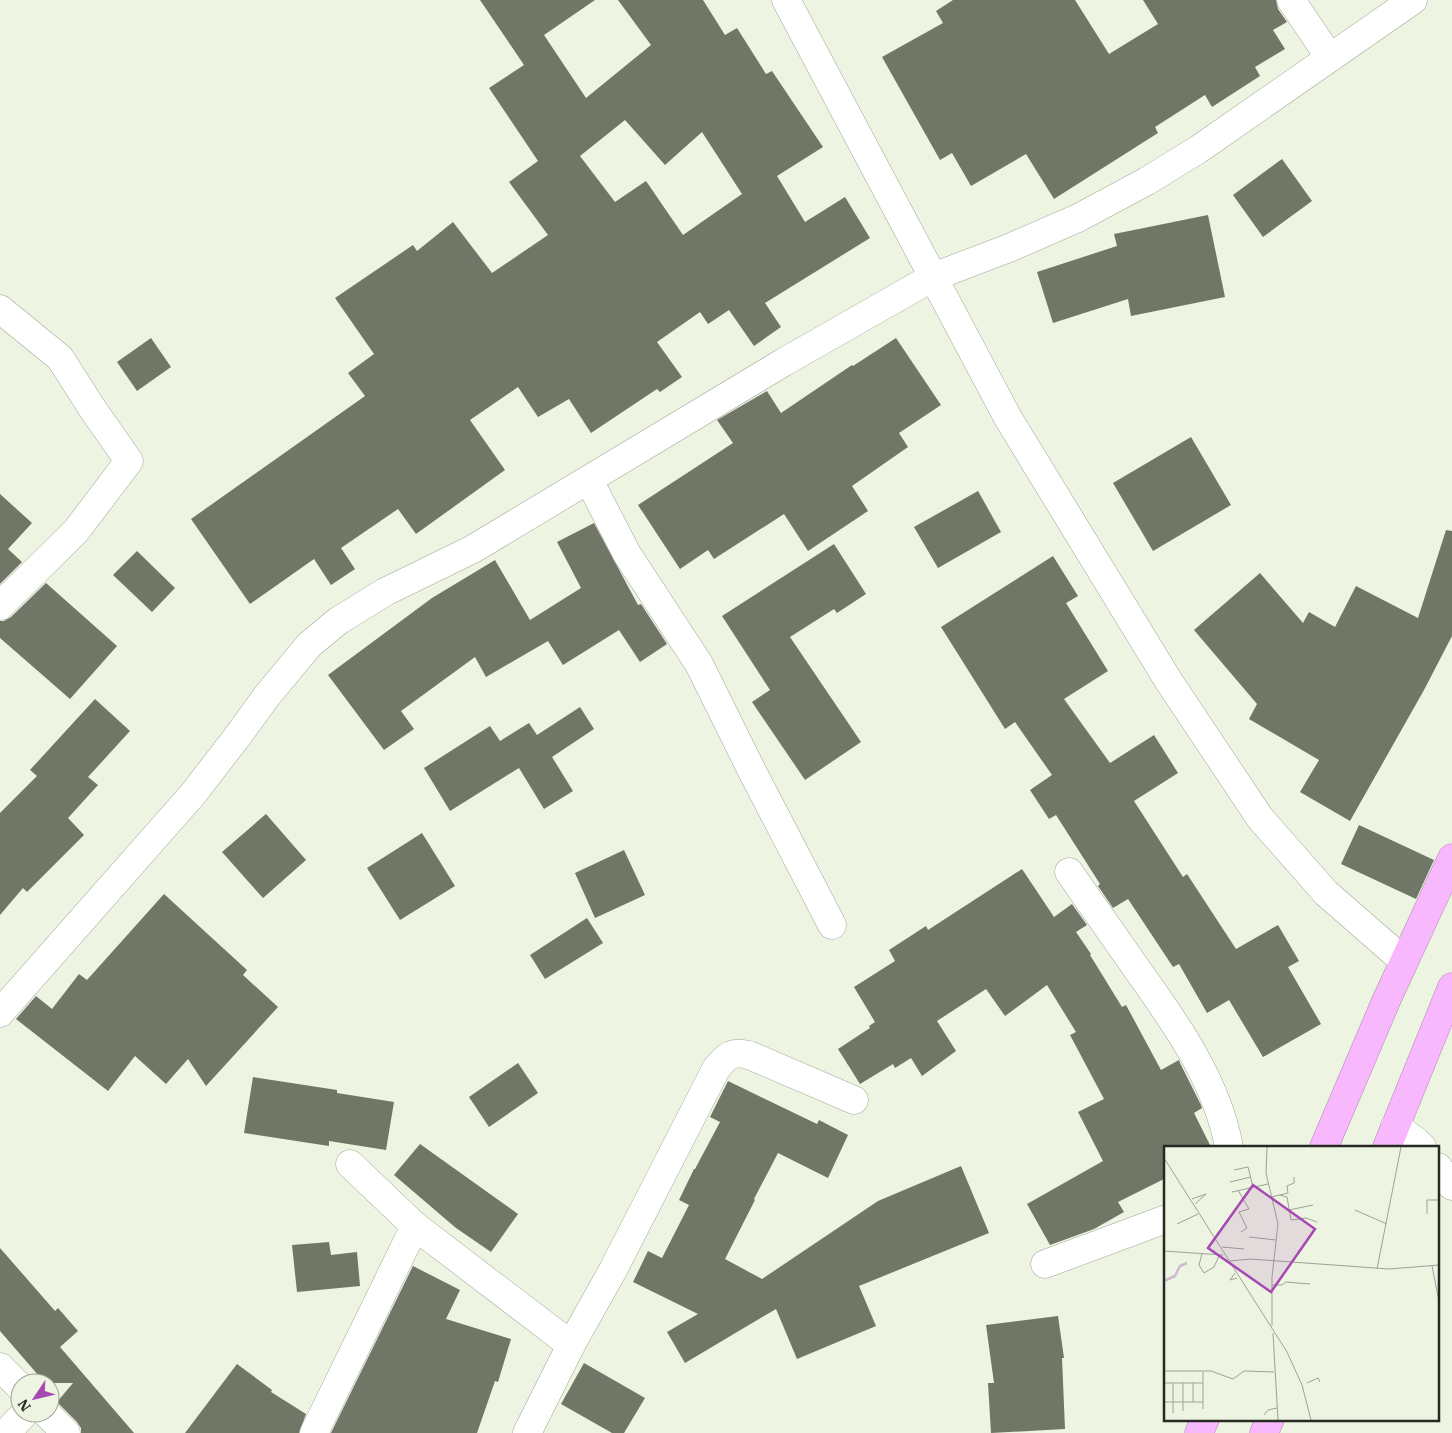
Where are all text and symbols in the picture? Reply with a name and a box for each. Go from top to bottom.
inset map [1164,1146,1440,1420]
north arrow [10,1373,60,1423]
text: N [14,1396,35,1415]

